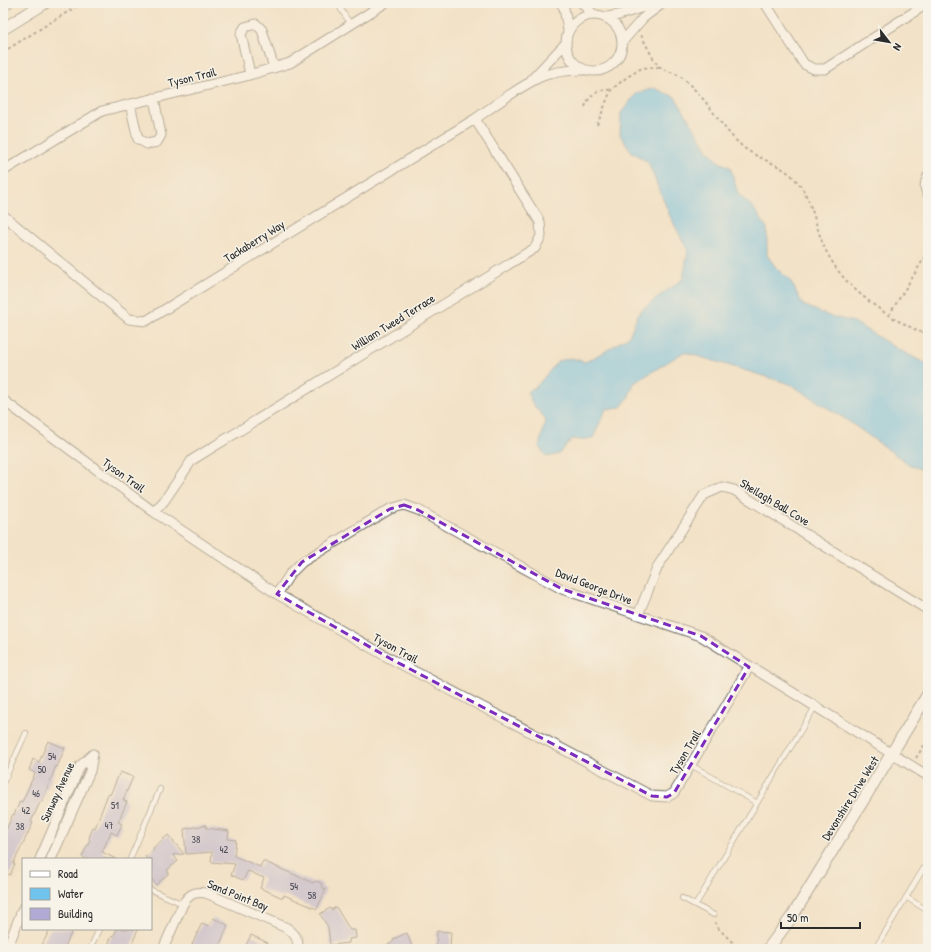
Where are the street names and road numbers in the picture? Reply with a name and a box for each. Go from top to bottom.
street label: Tyson Trail [166,63,219,91]
street label: Tackaberry Way [220,216,288,266]
street label: William Tweed Terrace [348,289,438,355]
street label: Tyson Trail [99,454,150,497]
street label: Sheilagh Ball Cove [737,474,813,530]
street label: David George Drive [553,564,635,608]
street label: Tyson Trail [370,629,422,668]
street label: Tyson Trail [665,726,705,777]
street label: Devonshire Drive West [817,752,883,843]
street label: Sunway Avenue [36,759,78,825]
street label: Sand Point Bay [205,875,271,915]

